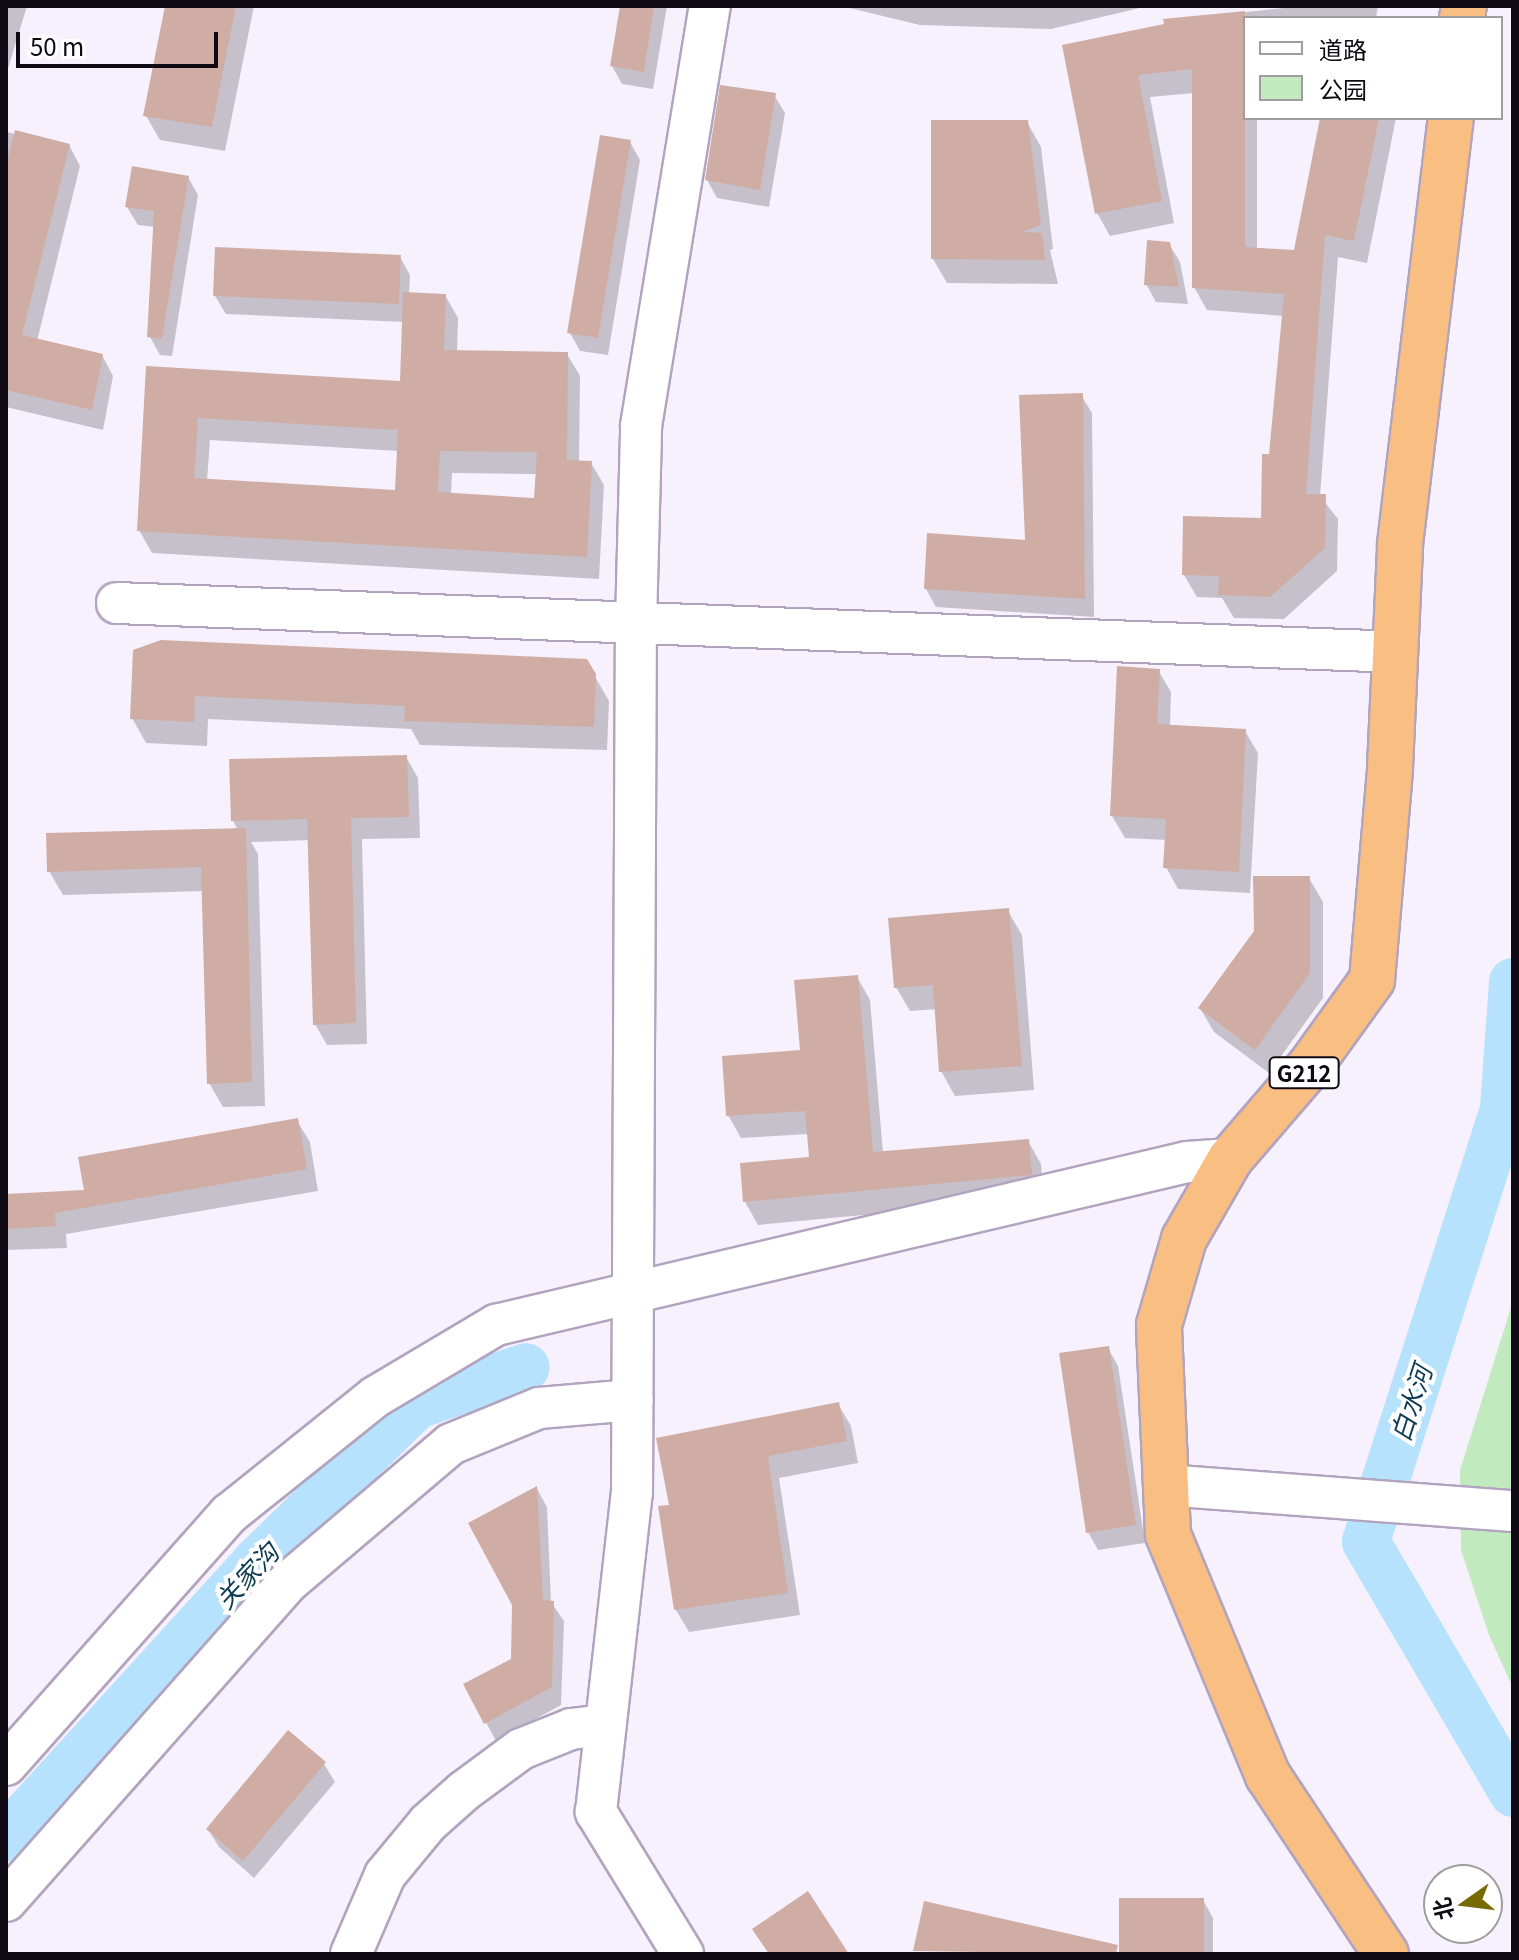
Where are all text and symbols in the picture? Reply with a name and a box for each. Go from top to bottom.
scale bar [20,16,222,66]
legend [1243,16,1503,120]
text: 50 m [30,28,84,63]
text: 道路 [1319,31,1367,66]
text: 公园 [1319,71,1367,106]
road number: G212 [1268,1055,1340,1091]
water label: 白水河 [1383,1361,1437,1445]
water label: 关家沟 [208,1536,284,1614]
north arrow [1423,1864,1503,1944]
text: 北 [1423,1895,1460,1924]

